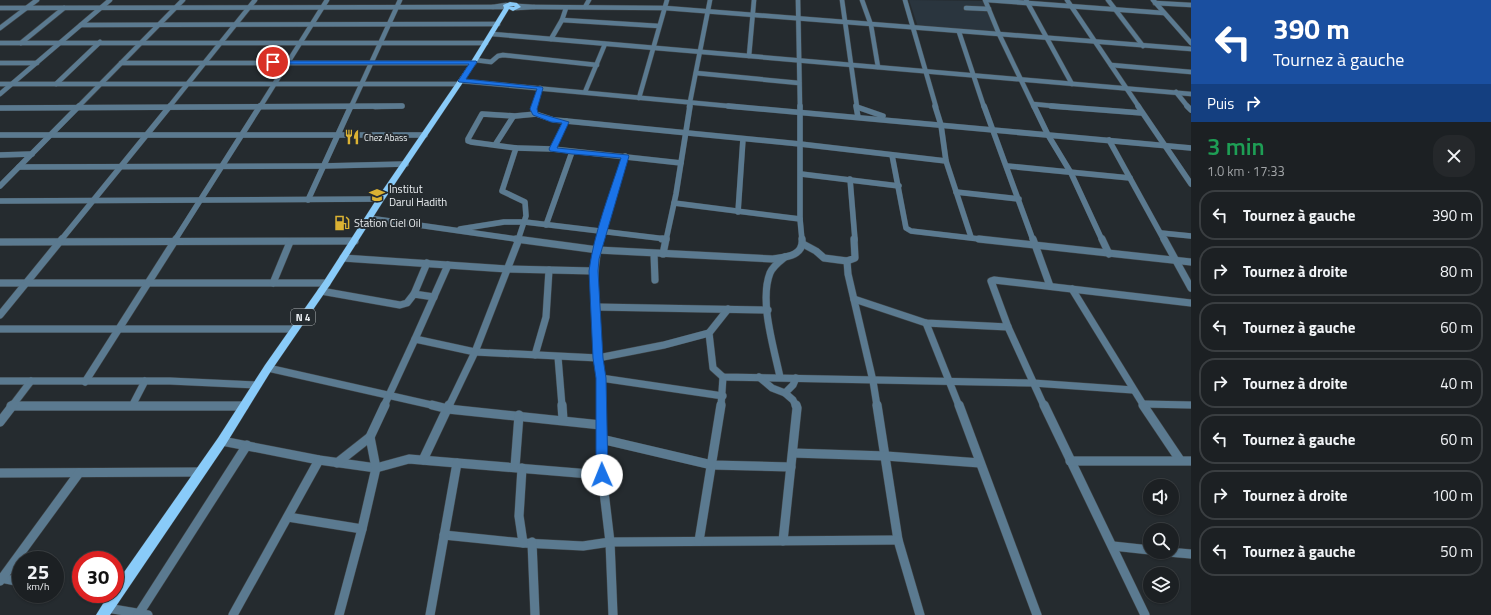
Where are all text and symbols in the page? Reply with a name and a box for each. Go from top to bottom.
text: 390 m [1273,7,1350,50]
icon: left [1207,16,1259,68]
pin [256,45,290,79]
text: Tournez à gauche [1273,46,1404,73]
icon: arrive [262,51,284,73]
text: Puis [1207,92,1234,115]
icon: right [1242,92,1264,114]
restaurant icon: Chez Abass [343,128,361,146]
text: 3 min [1207,128,1265,164]
place label: Chez Abass [364,131,407,144]
button: close [1433,135,1475,177]
text: 1.0 km · 17:33 [1207,161,1285,181]
place label: Institut Darul Hadith [389,181,447,210]
school or university icon: Institut Darul Hadith [368,186,386,204]
icon: left [1209,204,1231,226]
text: Tournez à gauche [1243,204,1355,227]
text: 390 m [1432,204,1473,227]
fuel station icon: Station Ciel Oil [333,214,351,232]
place label: Station Ciel Oil [354,215,421,231]
icon: right [1209,260,1231,282]
text: Tournez à droite [1243,260,1348,283]
text: 80 m [1440,260,1473,283]
road number: N 4 [291,309,315,325]
icon: left [1209,316,1231,338]
text: Tournez à gauche [1243,316,1355,339]
text: 60 m [1440,316,1473,339]
icon: right [1209,372,1231,394]
text: Tournez à droite [1243,372,1348,395]
text: 40 m [1440,372,1473,395]
icon: left [1209,428,1231,450]
text: Tournez à gauche [1243,428,1355,451]
text: 60 m [1440,428,1473,451]
position arrow [581,454,623,496]
map controls [1143,479,1179,603]
button: sound [1143,479,1179,515]
icon: right [1209,484,1231,506]
text: Tournez à droite [1243,484,1348,507]
text: 100 m [1432,484,1473,507]
button: search [1143,523,1179,559]
icon: left [1209,540,1231,562]
text: Tournez à gauche [1243,540,1355,563]
text: 50 m [1440,540,1473,563]
speed limit sign: 30 [72,551,124,603]
text: 25 [27,556,49,587]
button: layers [1143,567,1179,603]
text: km/h [27,579,49,594]

